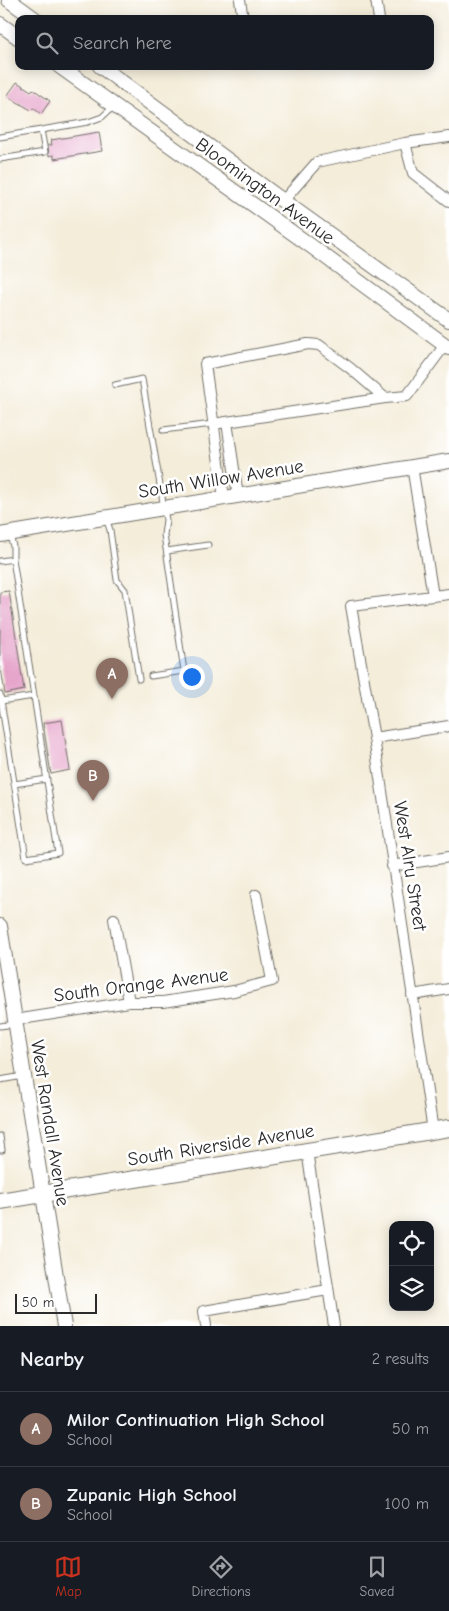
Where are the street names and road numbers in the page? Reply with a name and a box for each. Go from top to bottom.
street label: Bloomington Avenue [191,133,339,249]
street label: South Willow Avenue [137,455,305,503]
street label: West Alru Street [389,800,431,933]
street label: South Orange Avenue [52,963,230,1007]
street label: West Randall Avenue [26,1038,74,1208]
street label: South Riverside Avenue [126,1119,316,1171]

